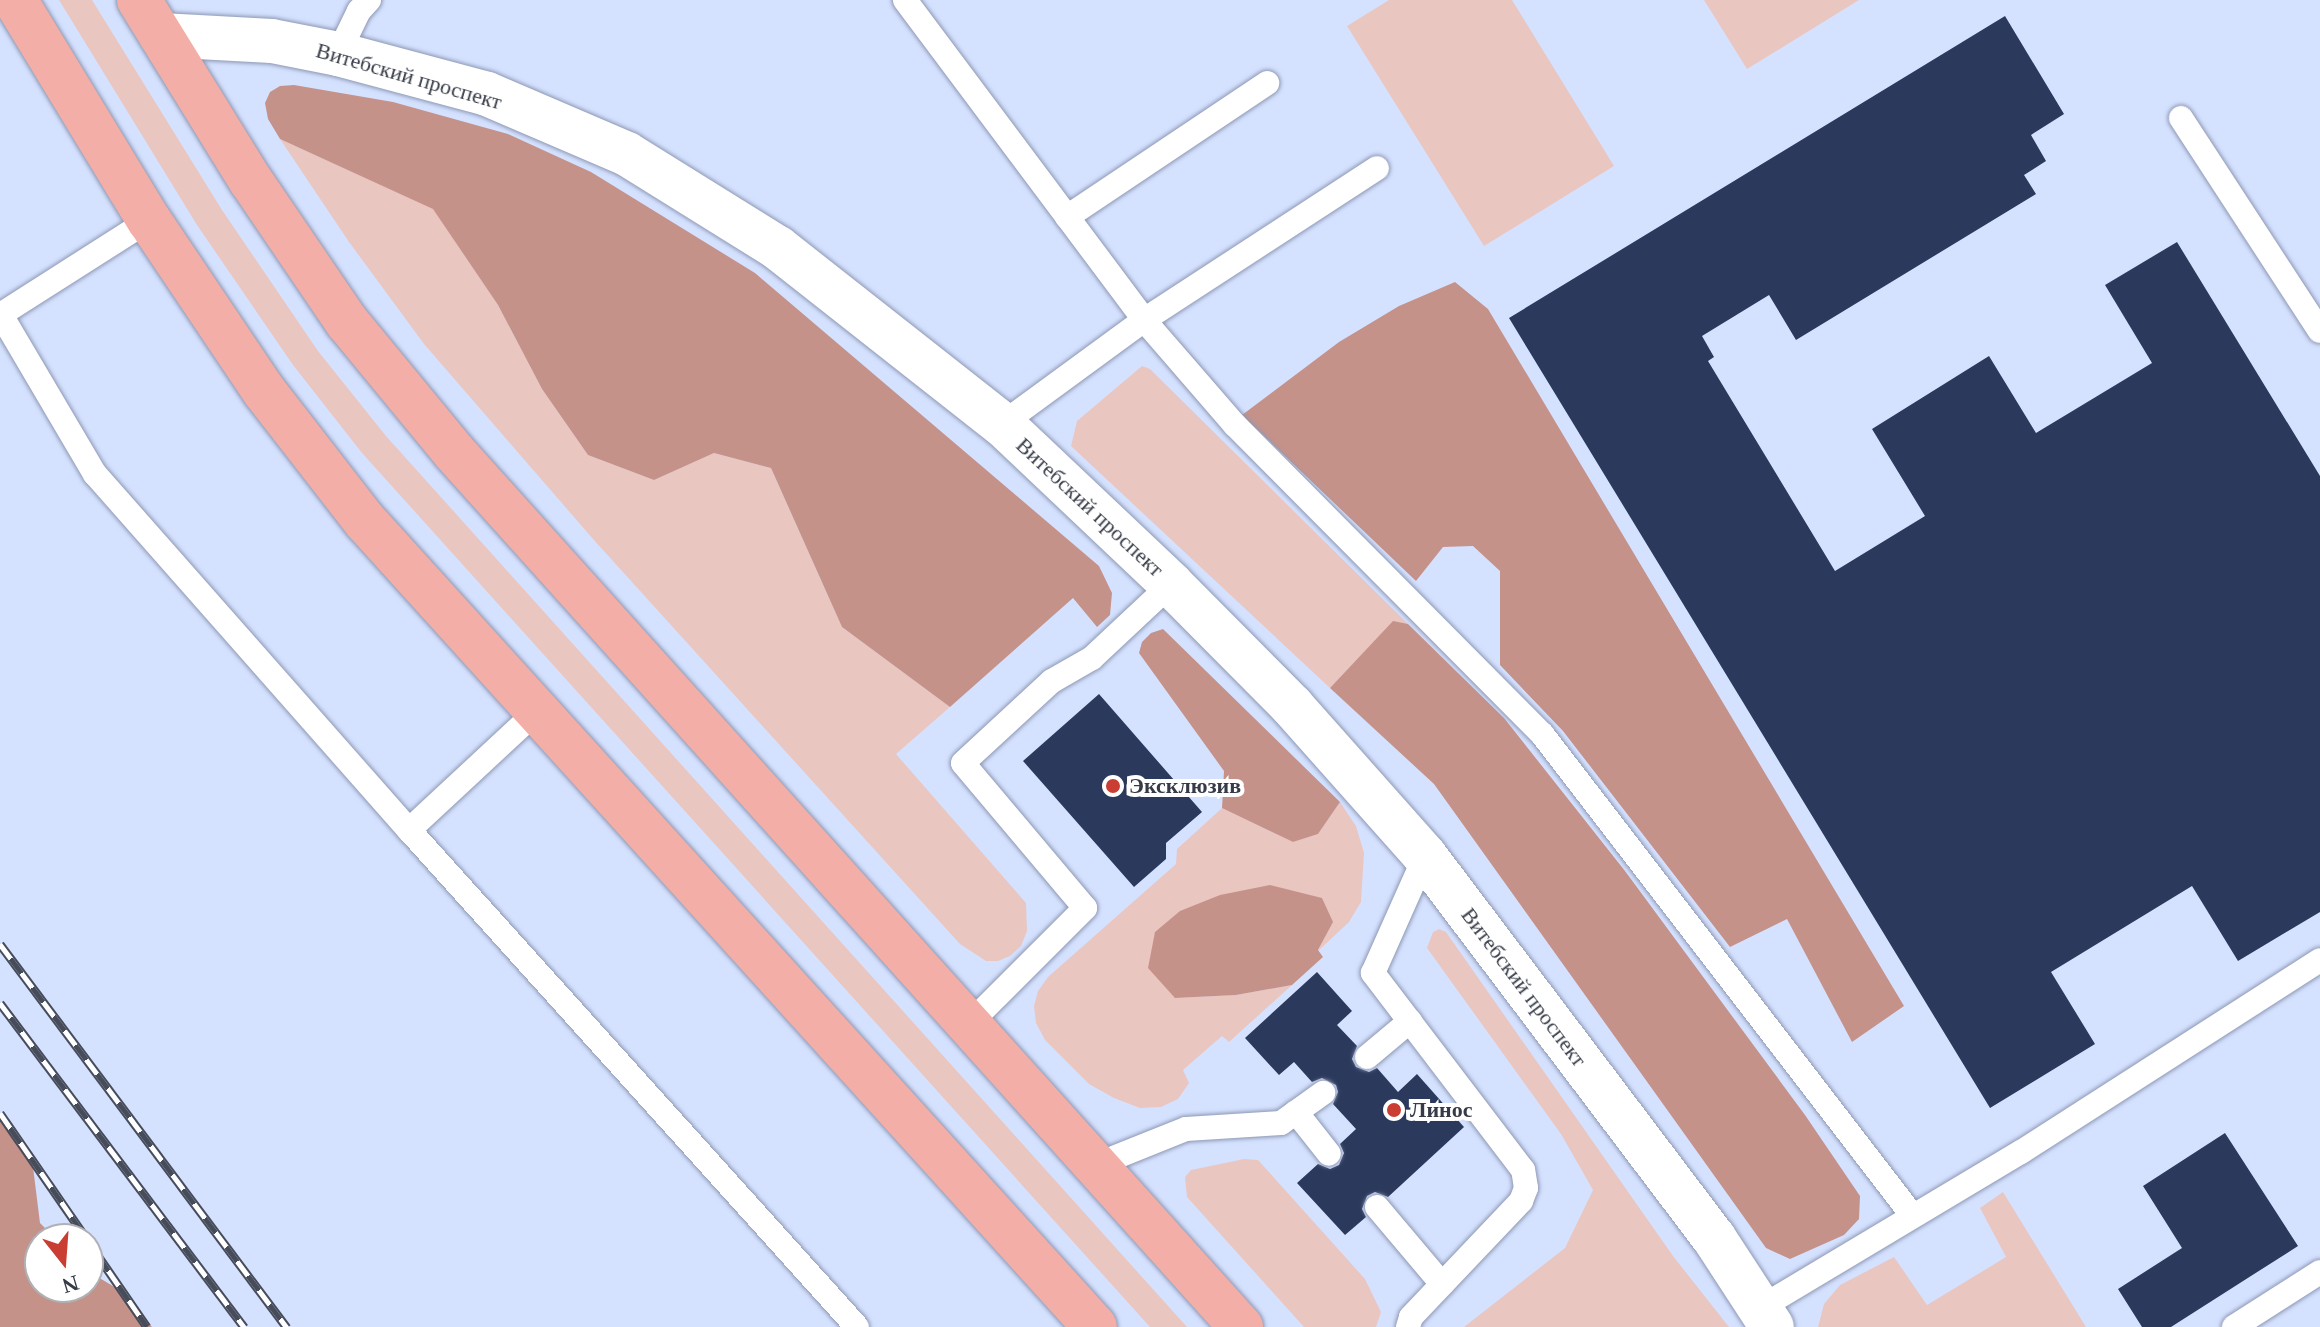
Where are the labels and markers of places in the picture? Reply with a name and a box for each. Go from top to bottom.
place label: Эксклюзив [1129,773,1241,799]
marker: Эксклюзив [1104,777,1122,795]
place label: Линос [1410,1097,1473,1123]
marker: Линос [1385,1101,1403,1119]

